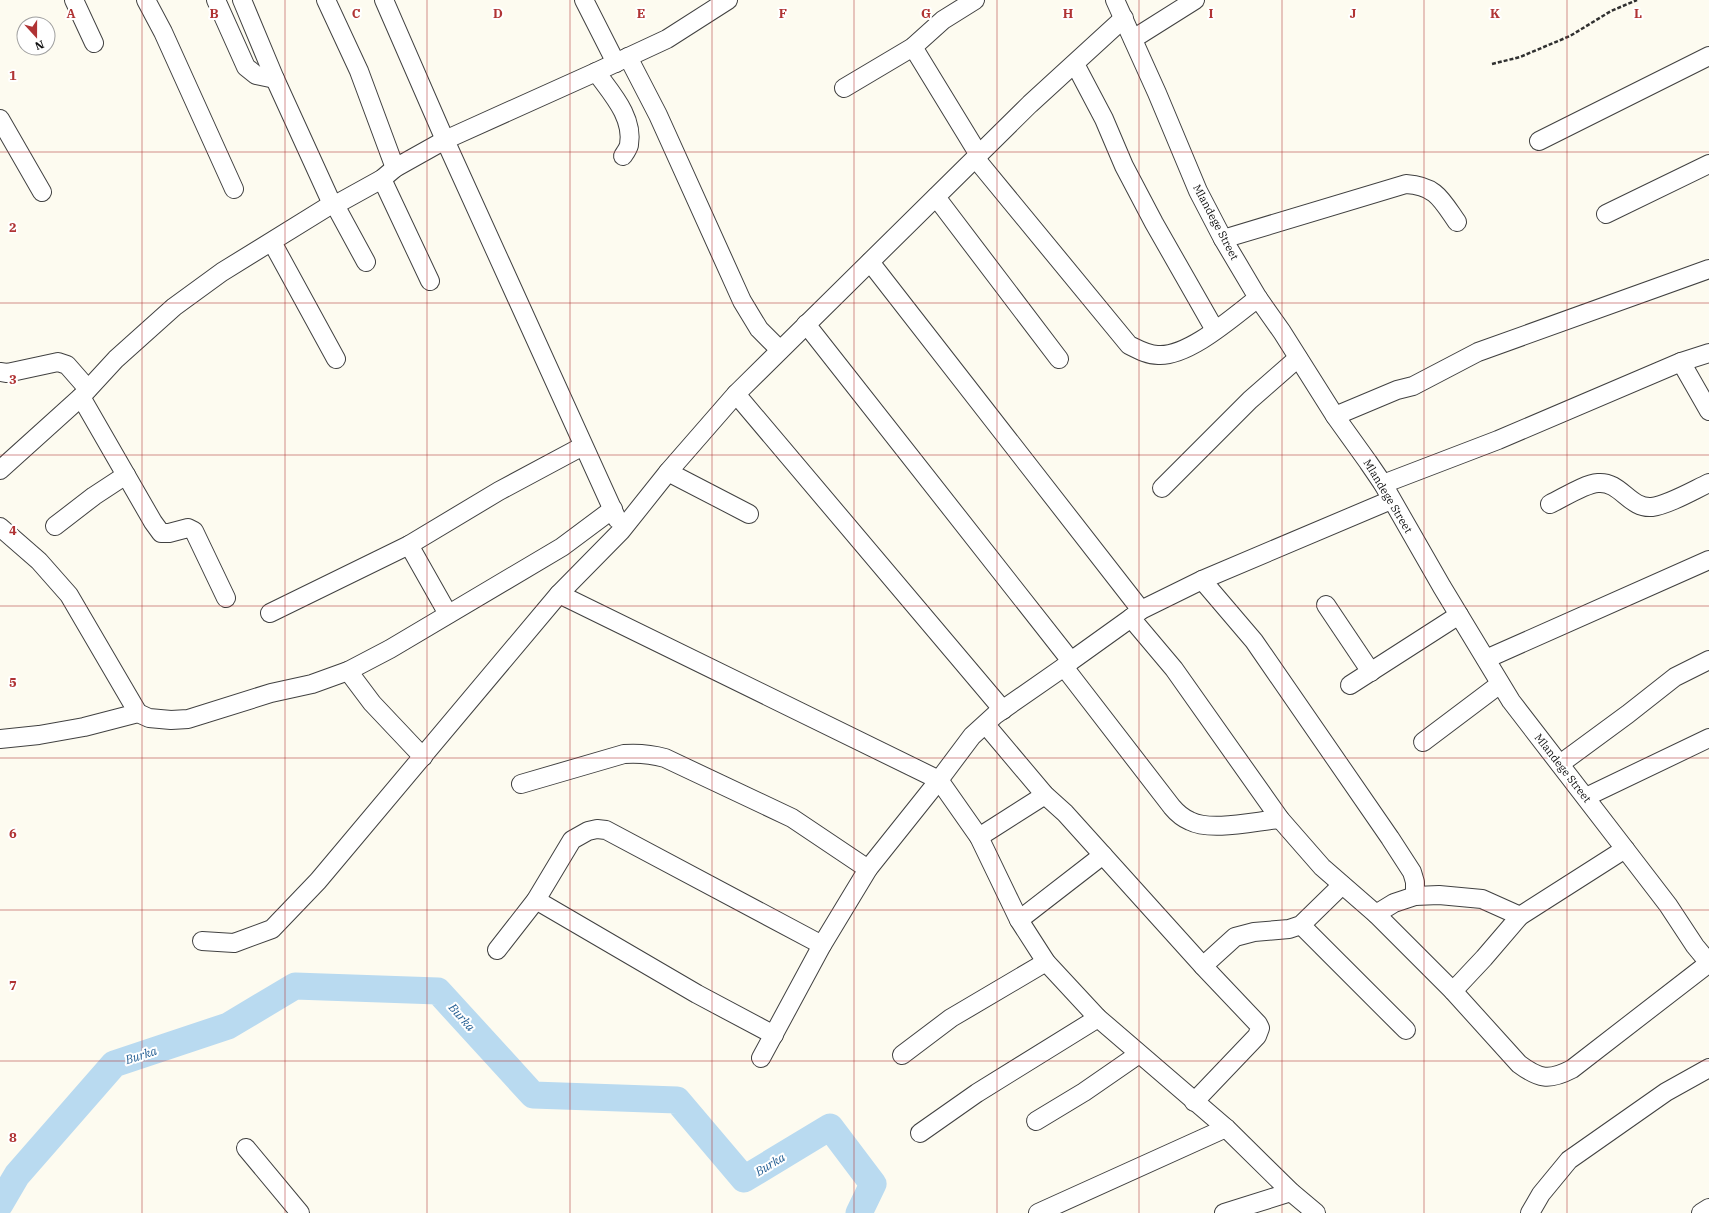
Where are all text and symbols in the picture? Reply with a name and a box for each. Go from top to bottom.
text: A [66,5,76,22]
text: B [209,5,219,22]
text: C [352,5,361,22]
text: D [493,5,503,22]
text: E [637,5,645,22]
text: F [779,5,787,22]
text: G [921,5,931,22]
text: H [1063,5,1074,22]
text: I [1209,5,1214,22]
text: J [1350,5,1357,22]
text: K [1490,5,1500,22]
text: L [1634,5,1642,22]
north arrow [16,16,56,56]
text: N [33,37,46,54]
text: 1 [9,67,17,84]
street label: Mlandege Street [1190,182,1242,262]
text: 2 [9,219,17,236]
text: 3 [9,371,17,388]
street label: Mlandege Street [1360,456,1416,536]
text: 4 [9,522,17,539]
text: 5 [9,674,17,691]
street label: Mlandege Street [1532,731,1594,805]
text: 6 [9,825,17,842]
text: 7 [9,977,17,994]
water label: Burka [445,999,479,1034]
water label: Burka [122,1043,159,1067]
text: 8 [9,1129,17,1146]
water label: Burka [751,1149,788,1179]

